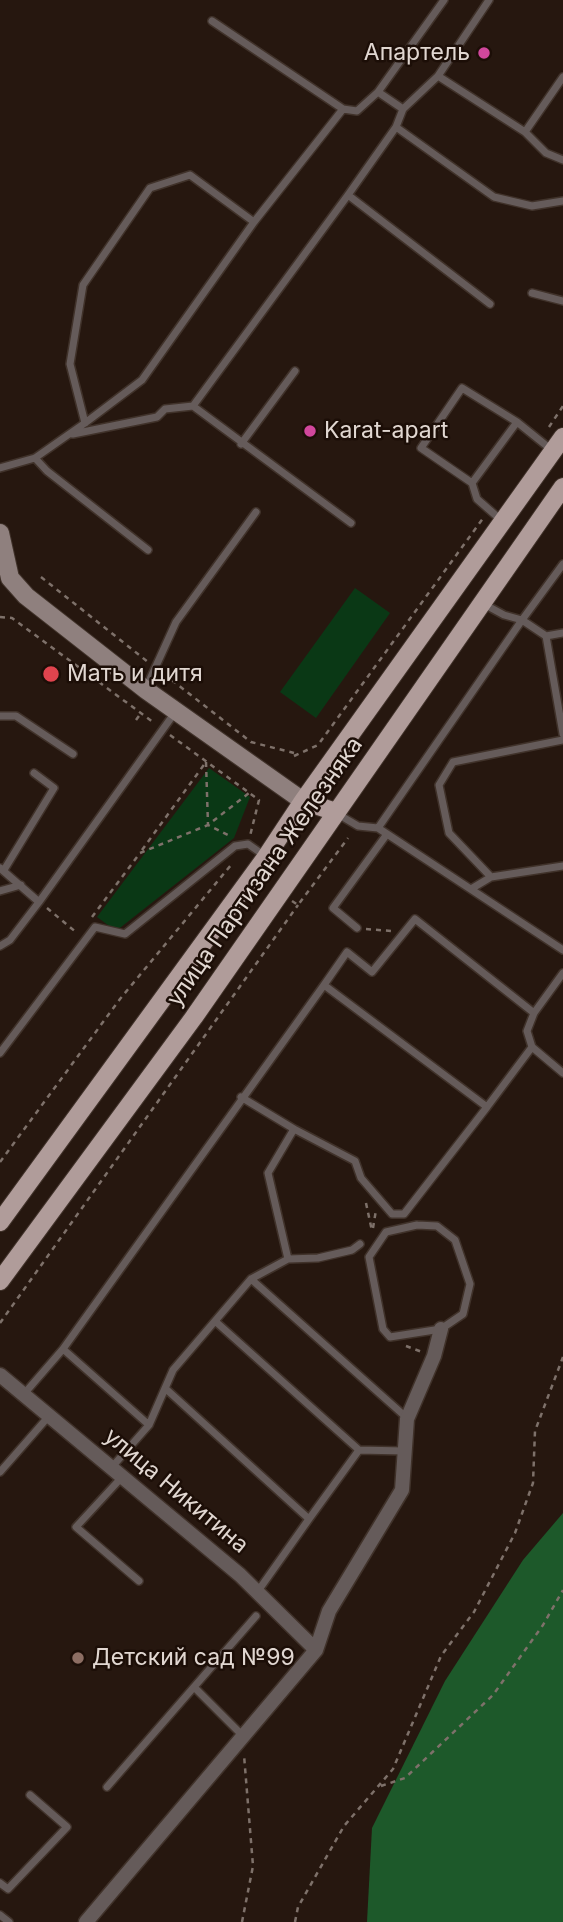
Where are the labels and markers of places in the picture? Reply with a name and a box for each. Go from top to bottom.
place label: Апартель [364,39,470,67]
marker: Апартель [476,45,492,61]
place label: Karat-apart [324,417,448,445]
marker: Karat-apart [302,423,318,439]
place label: Мать и дитя [67,660,203,688]
marker: Мать и дитя [41,664,61,684]
place label: Детский сад №99 [92,1644,295,1672]
marker: Детский сад №99 [70,1650,86,1666]

